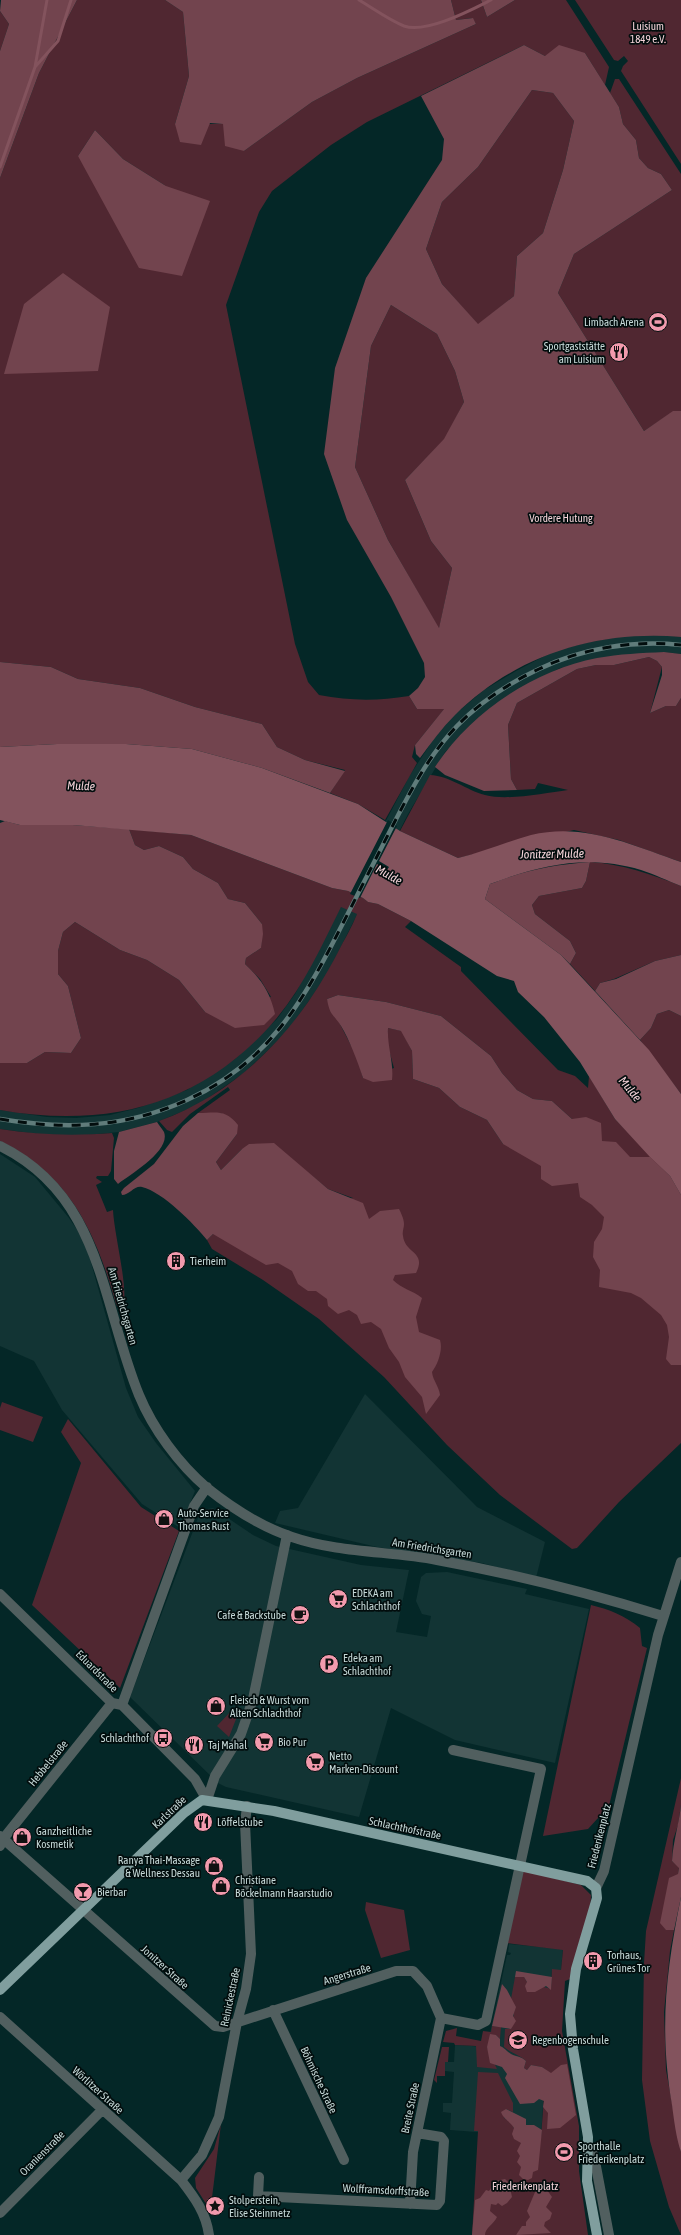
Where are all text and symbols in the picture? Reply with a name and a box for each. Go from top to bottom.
park label: Luisium 1849 e.V. [630,20,666,45]
sports icon: Limbach Arena [647,311,669,333]
place label: Limbach Arena [584,316,644,328]
place label: Sportgaststätte am Luisium [544,340,605,365]
restaurant icon: Sportgaststätte am Luisium [608,341,630,363]
park label: Vordere Hutung [529,512,593,524]
water label: Mulde [67,779,96,794]
water label: Jonitzer Mulde [519,846,585,862]
water label: Mulde [373,862,405,888]
water label: Mulde [616,1074,645,1105]
building icon: Tierheim [165,1250,187,1272]
place label: Tierheim [190,1255,226,1267]
street label: Am Friedrichsgarten [106,1266,140,1346]
place label: Auto-Service Thomas Rust [178,1507,229,1532]
shop icon: Auto-Service Thomas Rust [153,1508,175,1530]
street label: Am Friedrichsgarten [391,1536,473,1560]
place label: EDEKA am Schlachthof [352,1587,400,1612]
supermarket icon: EDEKA am Schlachthof [327,1588,349,1610]
cafe icon: Cafe & Backstube [289,1604,311,1626]
place label: Cafe & Backstube [217,1609,286,1621]
street label: Eduardstraße [74,1648,120,1694]
place label: Edeka am Schlachthof [343,1652,391,1677]
parking icon: Edeka am Schlachthof [318,1653,340,1675]
place label: Fleisch & Wurst vom Alten Schlachthof [230,1694,309,1719]
shop icon: Fleisch & Wurst vom Alten Schlachthof [205,1695,227,1717]
bus stop icon: Schlachthof [152,1727,174,1749]
supermarket icon: Bio Pur [253,1731,275,1753]
place label: Schlachthof [101,1732,149,1744]
restaurant icon: Taj Mahal [183,1734,205,1756]
place label: Bio Pur [278,1736,307,1748]
street label: Hebbelstraße [26,1738,70,1788]
place label: Taj Mahal [208,1739,247,1751]
place label: Netto Marken-Discount [329,1750,398,1775]
supermarket icon: Netto Marken-Discount [304,1751,326,1773]
street label: Karlstraße [150,1793,188,1831]
street label: Friederikenplatz [585,1802,613,1870]
restaurant icon: Löffelstube [192,1811,214,1833]
street label: Schlachthofstraße [368,1814,442,1842]
place label: Löffelstube [217,1816,263,1828]
place label: Ganzheitliche Kosmetik [36,1825,92,1850]
shop icon: Ganzheitliche Kosmetik [11,1826,33,1848]
place label: Ranya Thai-Massage & Wellness Dessau [118,1854,200,1879]
shop icon: Ranya Thai-Massage & Wellness Dessau [203,1855,225,1877]
place label: Christiane Böckelmann Haarstudio [235,1874,332,1899]
shop icon: Christiane Böckelmann Haarstudio [210,1875,232,1897]
bar icon: Bierbar [72,1881,94,1903]
place label: Bierbar [97,1886,127,1898]
street label: Jonitzer Straße [139,1943,191,1991]
place label: Torhaus, Grünes Tor [607,1949,650,1974]
building icon: Torhaus, Grünes Tor [582,1950,604,1972]
street label: Angerstraße [322,1961,372,1987]
street label: Reinickestraße [218,1966,242,2028]
school or university icon: Regenbogenschule [507,2029,529,2051]
place label: Regenbogenschule [532,2034,609,2046]
street label: Böhmische Straße [298,2045,340,2115]
street label: Wörlitzer Straße [70,2064,126,2116]
street label: Breite Straße [399,2081,421,2135]
street label: Oranienstraße [17,2128,67,2178]
place label: Sporthalle Friederikenplatz [578,2140,644,2165]
sports icon: Sporthalle Friederikenplatz [553,2141,575,2163]
park label: Friederikenplatz [492,2180,558,2192]
street label: Wolfframsdorffstraße [343,2182,429,2198]
place label: Stolperstein, Elise Steinmetz [229,2194,290,2219]
place icon: Stolperstein, Elise Steinmetz [204,2195,226,2217]

